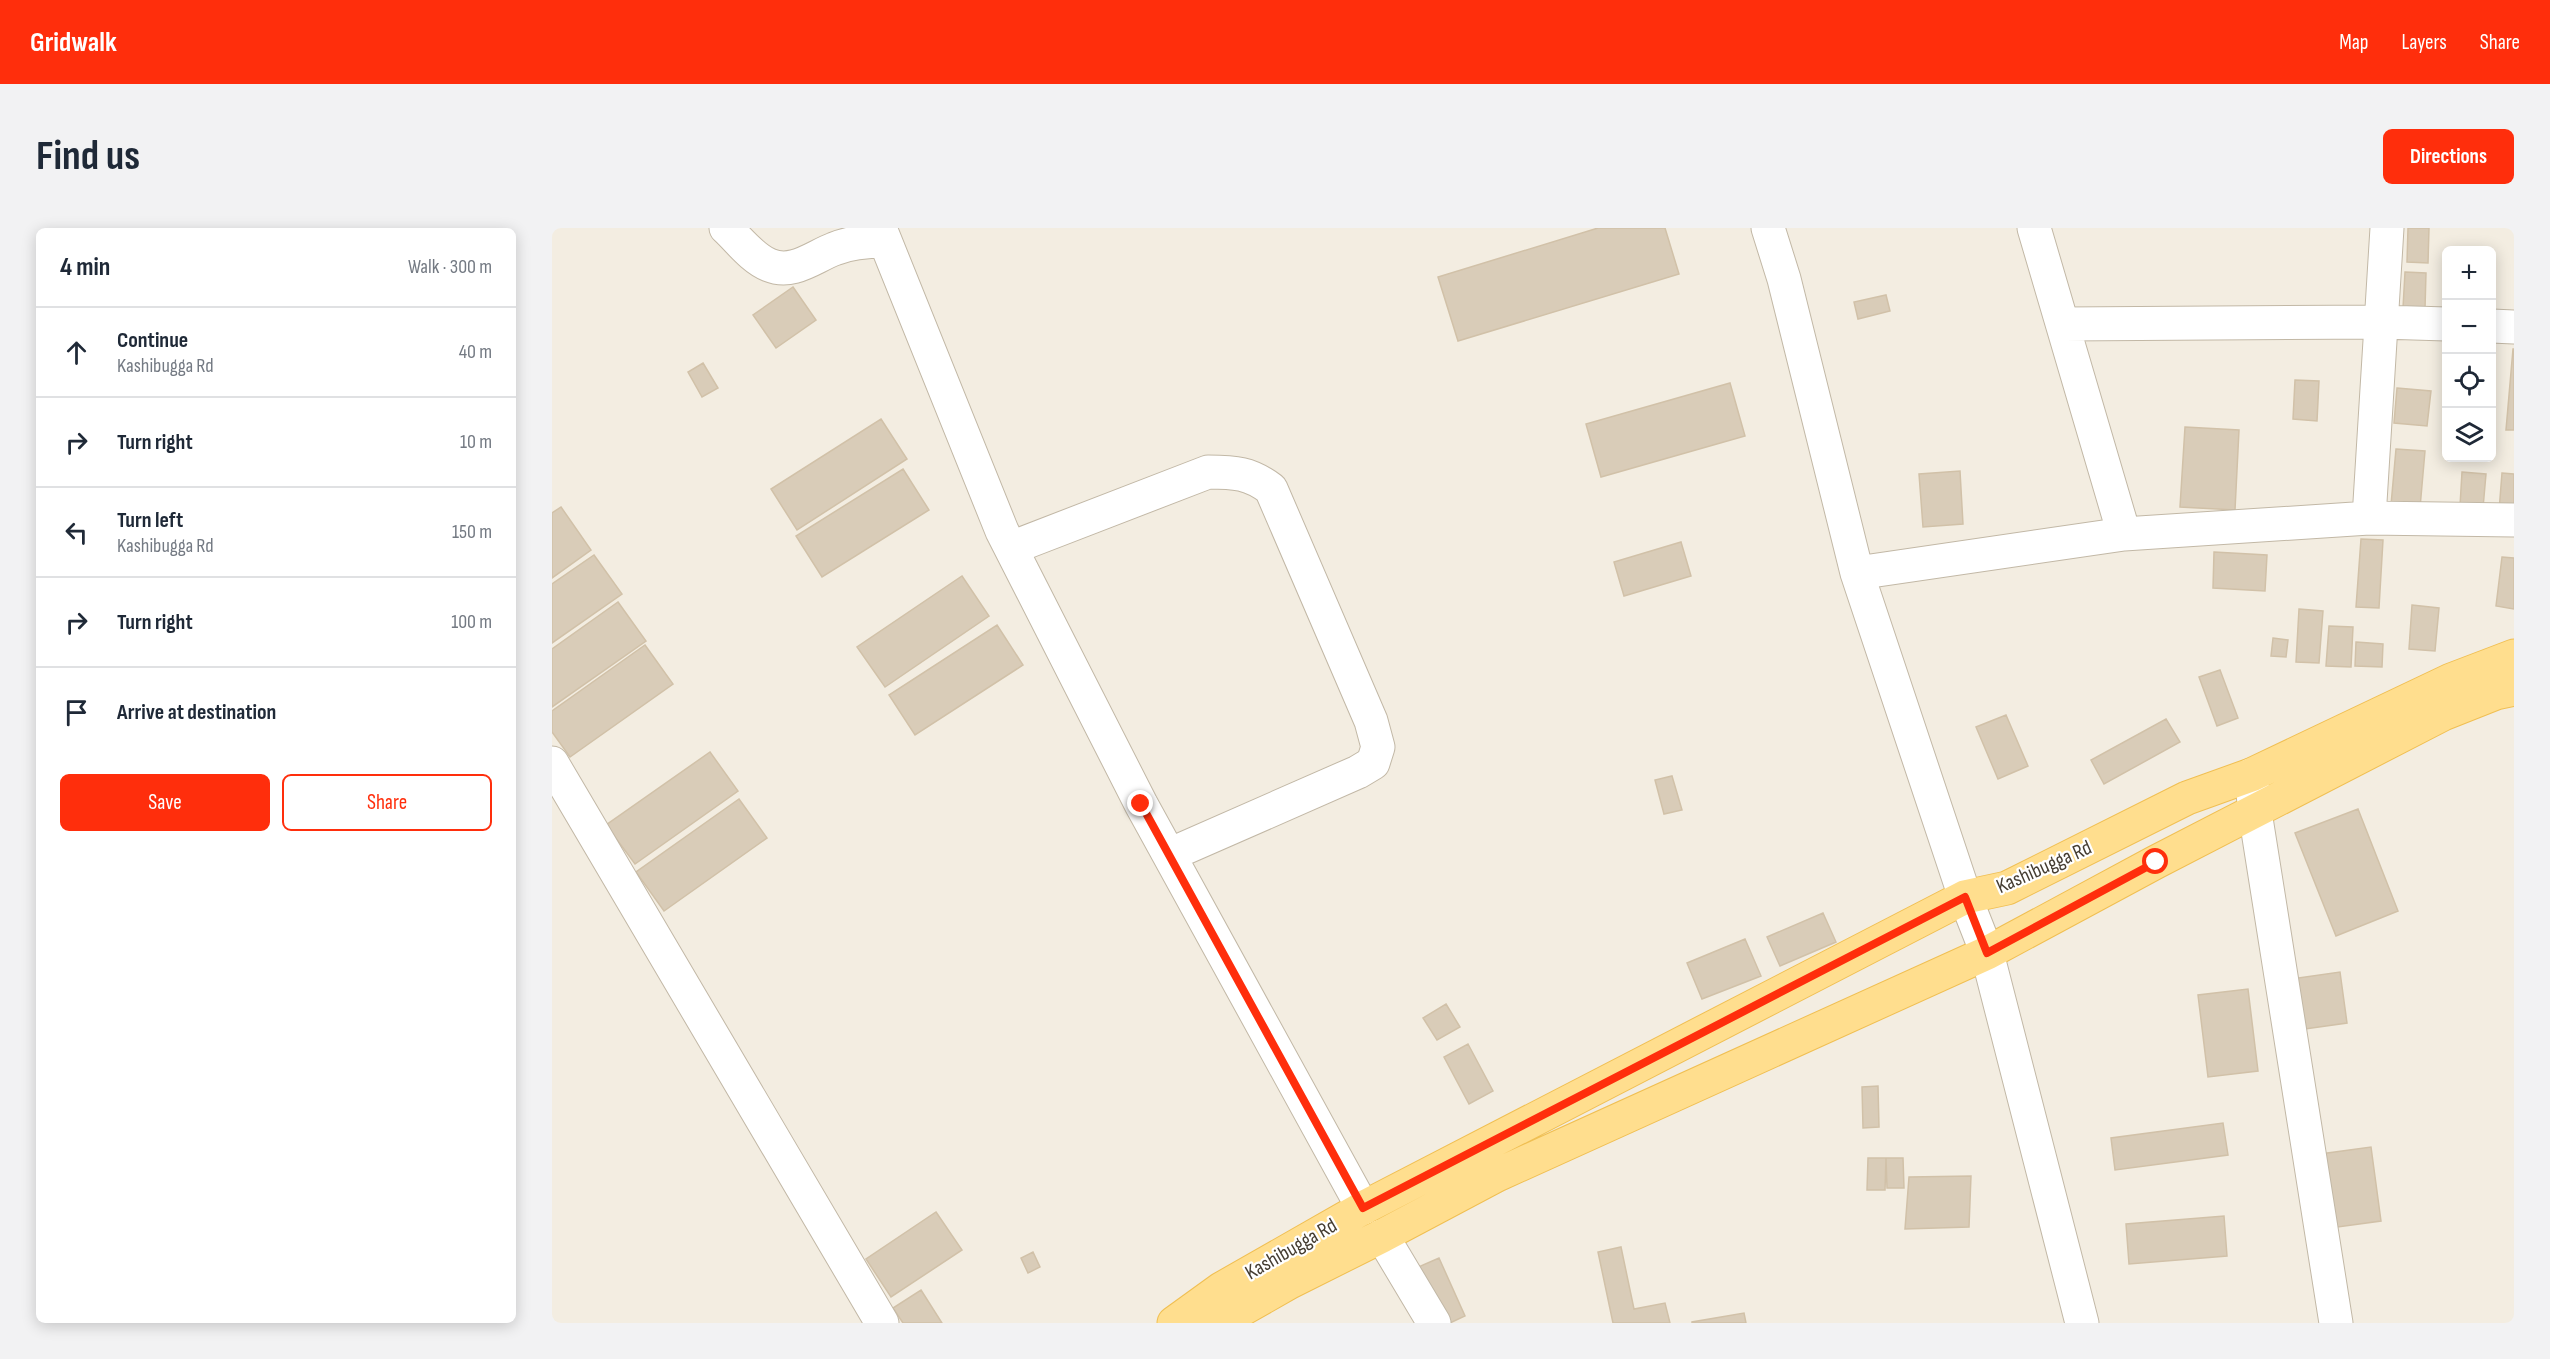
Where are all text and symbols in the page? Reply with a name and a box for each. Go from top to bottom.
text: Gridwalk [30,26,117,59]
text: Map [2339,30,2368,55]
text: Layers [2401,30,2447,55]
text: Share [2480,30,2520,55]
button: Directions [2383,129,2514,184]
text: Find us [36,131,140,182]
map controls [2442,246,2496,462]
button: + [2442,246,2496,300]
text: 4 min [60,252,110,283]
text: Walk · 300 m [408,255,492,279]
button: − [2442,300,2496,354]
text: Continue [117,327,188,354]
icon: ahead [60,336,93,369]
text: 40 m [459,340,492,364]
text: Kashibugga Rd [117,354,214,378]
button: locate [2442,354,2496,408]
button: layers [2442,408,2496,462]
icon: right [60,426,93,459]
text: Turn right [117,429,193,456]
text: 10 m [460,430,492,454]
text: Turn left [117,507,183,534]
icon: left [60,516,93,549]
text: 150 m [452,520,492,544]
text: Kashibugga Rd [117,534,214,558]
icon: right [60,606,93,639]
text: Turn right [117,609,193,636]
text: 100 m [451,610,492,634]
icon: arrive [60,696,93,729]
text: Arrive at destination [117,699,276,726]
button: Save [60,774,270,831]
button: Share [282,774,492,831]
route end [1127,790,1153,816]
street label: Kashibugga Rd [1993,835,2095,899]
route start [2142,848,2168,874]
street label: Kashibugga Rd [1241,1213,1341,1285]

